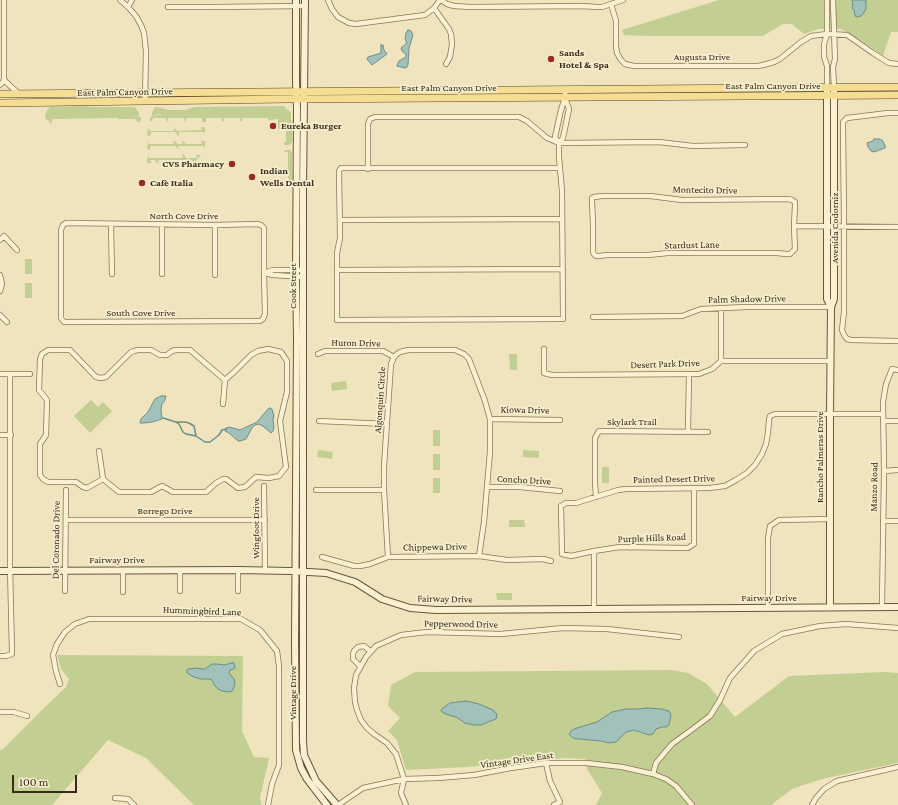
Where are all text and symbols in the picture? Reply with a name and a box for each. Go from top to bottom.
place label: Sands Hotel & Spa [559,47,609,70]
street label: Augusta Drive [674,51,730,63]
marker: Sands Hotel & Spa [546,54,556,64]
street label: East Palm Canyon Drive [725,80,821,92]
street label: East Palm Canyon Drive [401,82,497,94]
street label: East Palm Canyon Drive [77,85,173,99]
place label: Eureka Burger [281,120,342,132]
marker: Eureka Burger [268,121,278,131]
place label: CVS Pharmacy [162,158,224,170]
marker: CVS Pharmacy [227,159,237,169]
place label: Indian Wells Dental [260,165,314,188]
marker: Indian Wells Dental [247,172,257,182]
place label: Cafè Italia [150,177,193,189]
marker: Cafè Italia [137,178,147,188]
street label: Montecito Drive [672,183,738,197]
street label: Avenida Codorniz [829,193,841,263]
street label: North Cove Drive [150,210,218,222]
street label: Stardust Lane [664,239,720,251]
street label: Cook Street [287,263,299,309]
street label: Palm Shadow Drive [708,292,786,306]
street label: South Cove Drive [107,307,175,319]
street label: Huron Drive [331,337,381,349]
street label: Desert Park Drive [630,357,700,371]
street label: Algonquin Circle [372,366,388,434]
street label: Kiowa Drive [500,404,550,416]
street label: Rancho Palmeras Drive [814,411,826,503]
street label: Skylark Trail [607,416,657,428]
street label: Manzo Road [868,462,880,512]
street label: Painted Desert Drive [633,472,715,486]
street label: Concho Drive [497,473,551,487]
street label: Wingfoot Drive [250,497,262,559]
street label: Del Coronado Drive [49,501,63,579]
street label: Borrego Drive [137,505,193,517]
street label: Purple Hills Road [618,531,686,545]
street label: Chippewa Drive [403,540,467,554]
street label: Fairway Drive [89,554,145,566]
street label: Fairway Drive [741,592,797,604]
street label: Fairway Drive [417,593,473,605]
street label: Hummingbird Lane [163,604,241,618]
street label: Pepperwood Drive [424,617,498,631]
street label: Vintage Drive [287,666,299,720]
street label: Vintage Drive East [480,749,554,771]
scale bar [14,767,79,793]
text: 100 m [19,775,48,789]

